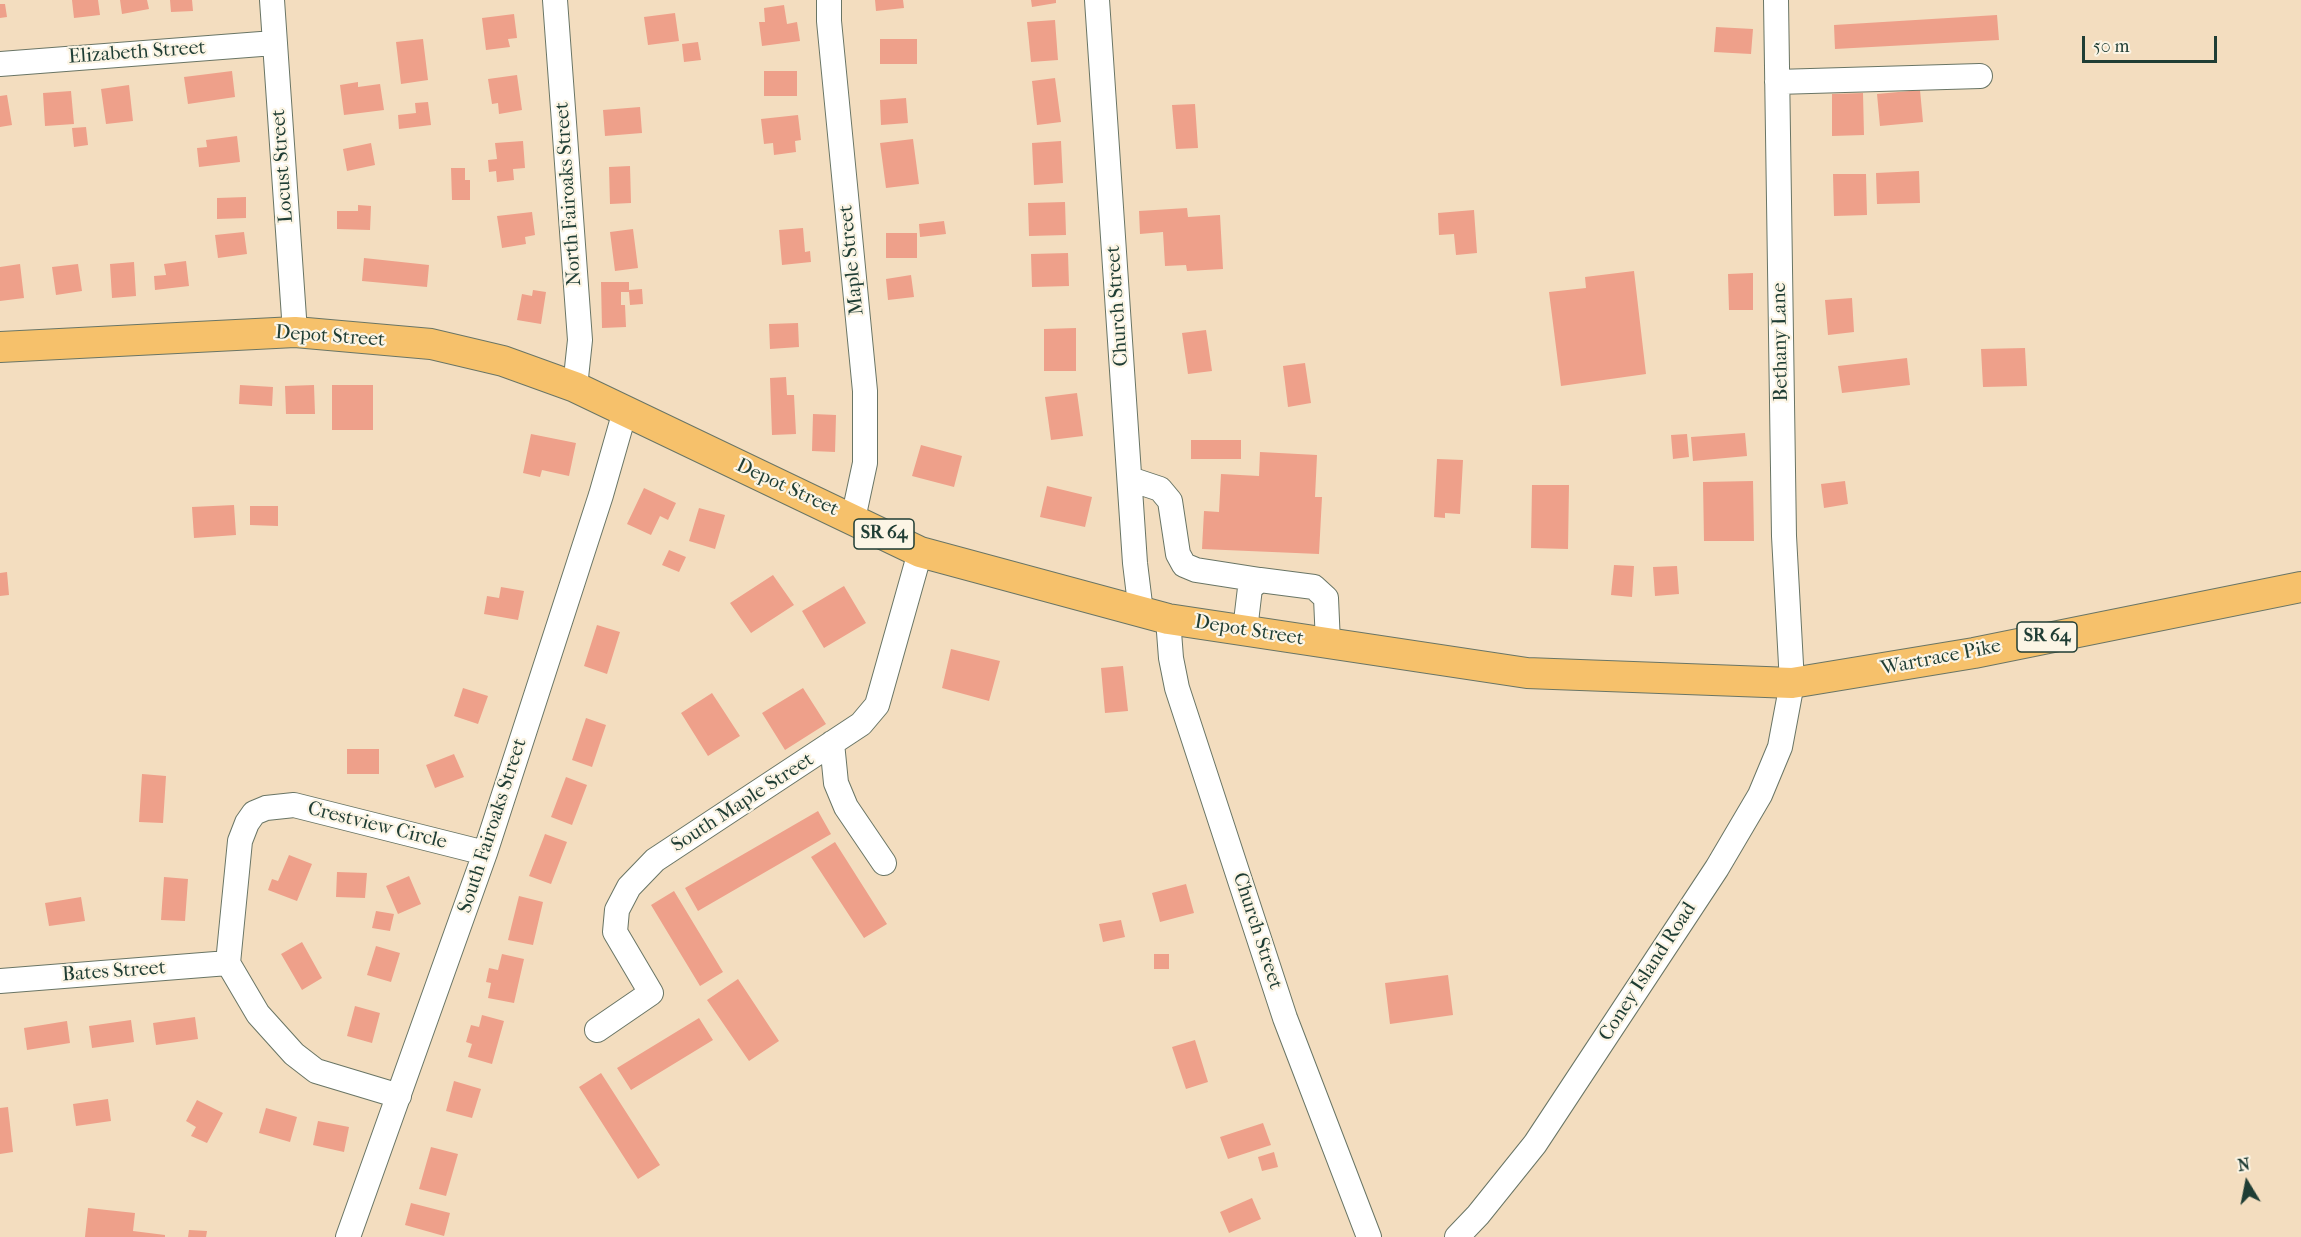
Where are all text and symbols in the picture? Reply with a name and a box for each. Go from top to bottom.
scale bar [2085,24,2220,62]
street label: Elizabeth Street [68,36,206,70]
text: 50 m [2093,36,2129,57]
street label: North Fairoaks Street [551,101,587,287]
street label: Locust Street [267,108,299,224]
street label: Maple Street [834,204,870,316]
street label: Church Street [1102,245,1134,367]
street label: Bethany Lane [1768,282,1794,402]
street label: Depot Street [274,321,386,353]
street label: Depot Street [732,454,842,522]
road number: SR 64 [854,519,914,549]
street label: Depot Street [1193,611,1305,651]
road number: SR 64 [2017,622,2077,652]
street label: Wartrace Pike [1879,635,2003,681]
street label: South Fairoaks Street [453,736,533,916]
street label: South Maple Street [667,748,819,858]
street label: Crestview Circle [305,797,449,855]
street label: Church Street [1227,870,1287,992]
street label: Coney Island Road [1594,898,1702,1046]
street label: Bates Street [61,956,167,988]
north arrow [2217,1153,2277,1213]
text: N [2236,1154,2251,1175]

